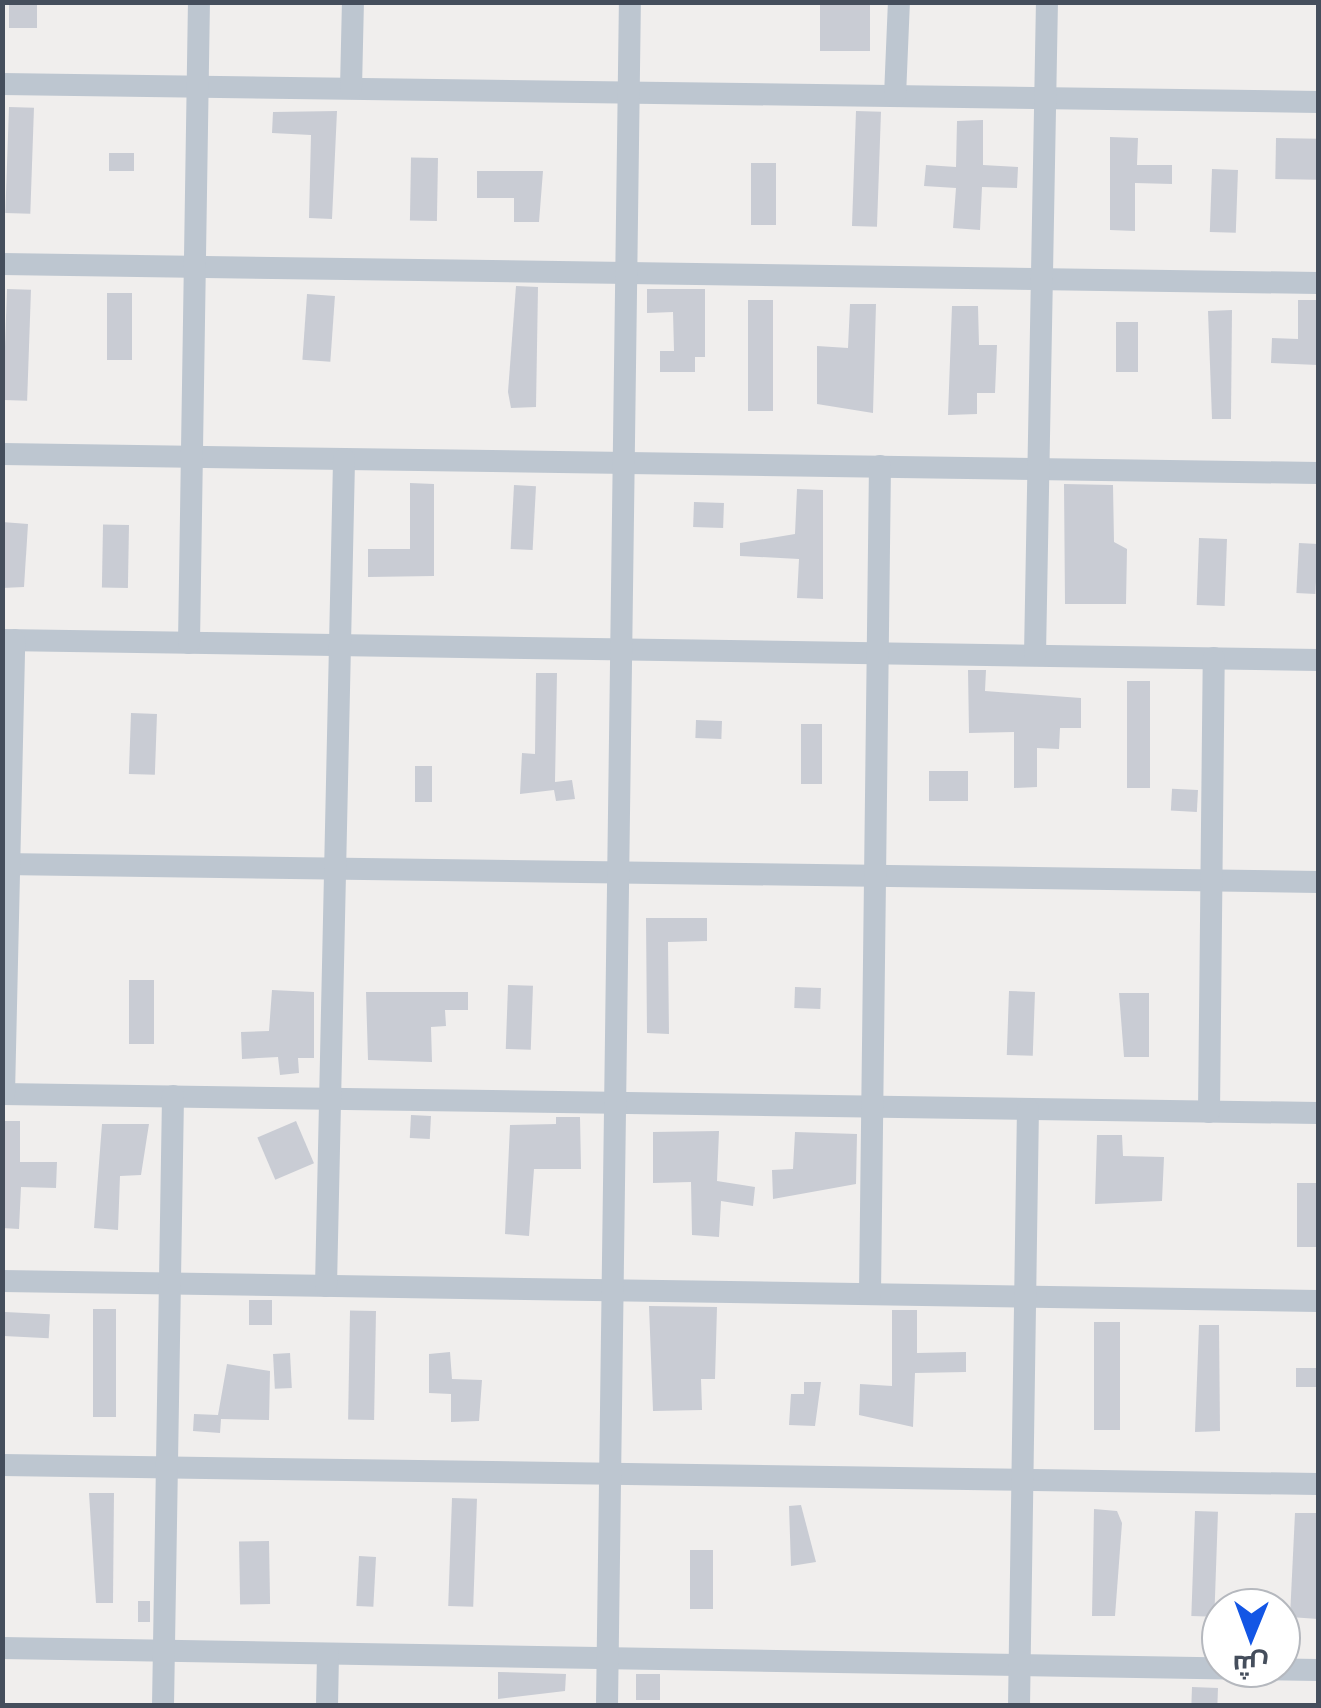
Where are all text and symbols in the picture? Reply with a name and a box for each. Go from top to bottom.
north arrow [1201,1588,1301,1688]
text: ش [1232,1649,1269,1684]

